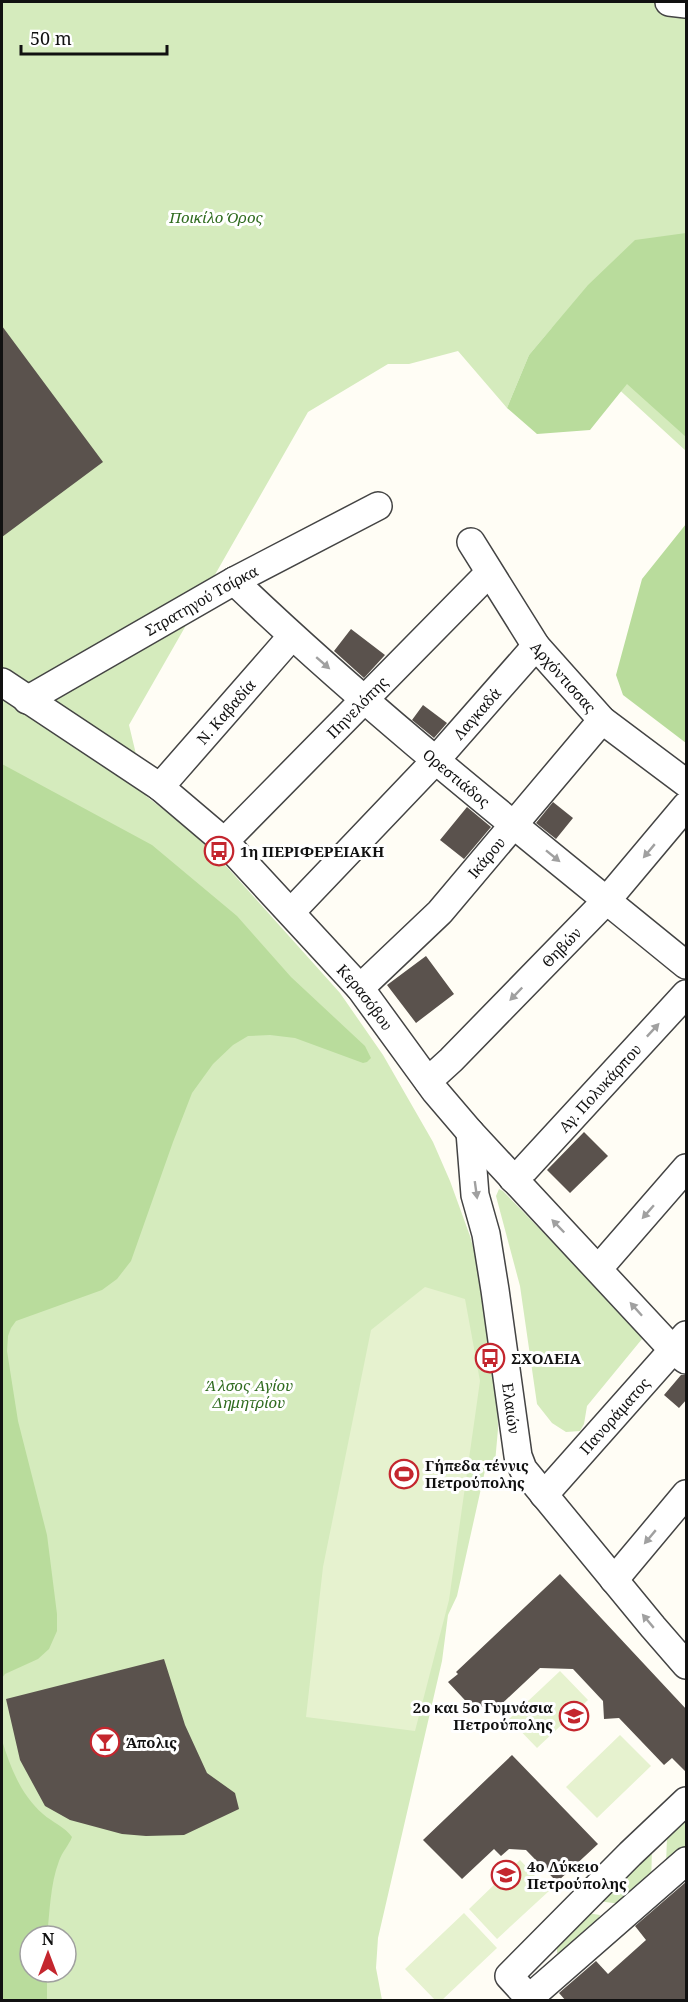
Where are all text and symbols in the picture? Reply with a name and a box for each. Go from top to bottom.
scale bar [21,18,166,56]
text: 50 m [30,26,72,50]
park label: Ποικίλο Όρος [168,207,264,227]
street label: Στρατηγού Τσίρκα [141,560,262,640]
street label: Αρχόντισσας [526,637,601,717]
one-way arrow [315,656,330,669]
street label: Πηνελόπης [322,672,392,742]
street label: N. Καβαδία [192,675,260,748]
street label: Λαγκαδά [449,683,505,744]
street label: Ορεστιάδος [419,744,494,811]
street label: Ικάρου [463,832,509,882]
bus stop icon: 1η ΠΕΡΙΦΕΡΕΙΑΚΗ [203,835,235,867]
place label: 1η ΠΕΡΙΦΕΡΕΙΑΚΗ [240,841,384,861]
one-way arrow [642,843,655,859]
one-way arrow [545,849,560,862]
street label: Θηβών [537,923,585,971]
street label: Κερασόβου [333,960,397,1034]
one-way arrow [509,986,523,1001]
one-way arrow [646,1022,660,1037]
street label: Αγ. Πολυκάρπου [554,1039,645,1136]
one-way arrow [471,1181,480,1200]
one-way arrow [642,1204,655,1219]
one-way arrow [551,1219,565,1234]
one-way arrow [629,1302,643,1317]
bus stop icon: ΣΧΟΛΕΙΑ [474,1342,506,1374]
place label: ΣΧΟΛΕΙΑ [511,1348,582,1368]
street label: Πανοράματος [575,1373,654,1458]
park label: Άλσος Αγίου Δημητρίου [205,1375,293,1412]
street label: Ελαιών [498,1382,525,1435]
place label: Γήπεδα τέννις Πετρούπολης [425,1455,529,1492]
sports icon: Γήπεδα τέννις Πετρούπολης [388,1458,420,1490]
one-way arrow [644,1529,657,1544]
one-way arrow [642,1614,655,1629]
place label: 2ο και 5ο Γυμνάσια Πετρούπολης [413,1697,553,1734]
school or university icon: 2ο και 5ο Γυμνάσια Πετρούπολης [558,1700,590,1732]
bar icon: Άπολις [89,1726,121,1758]
place label: Άπολις [126,1732,177,1752]
place label: 4ο Λύκειο Πετρούπολης [527,1856,627,1893]
school or university icon: 4ο Λύκειο Πετρούπολης [490,1859,522,1891]
north arrow [18,1924,78,1984]
text: N [42,1928,55,1950]

